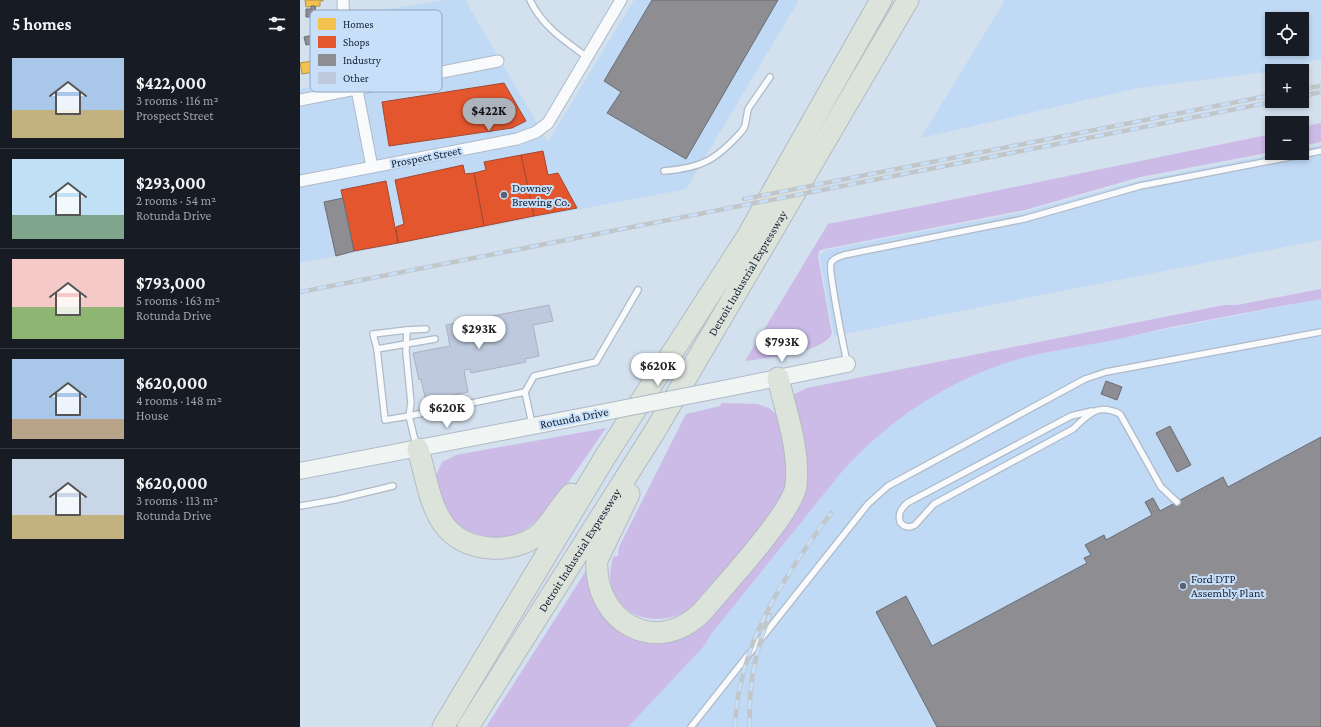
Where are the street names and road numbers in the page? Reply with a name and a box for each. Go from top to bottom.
street label: Prospect Street [390,143,463,171]
street label: Detroit Industrial Expressway [705,208,790,339]
street label: Rotunda Drive [539,405,609,431]
street label: Detroit Industrial Expressway [535,486,624,615]

